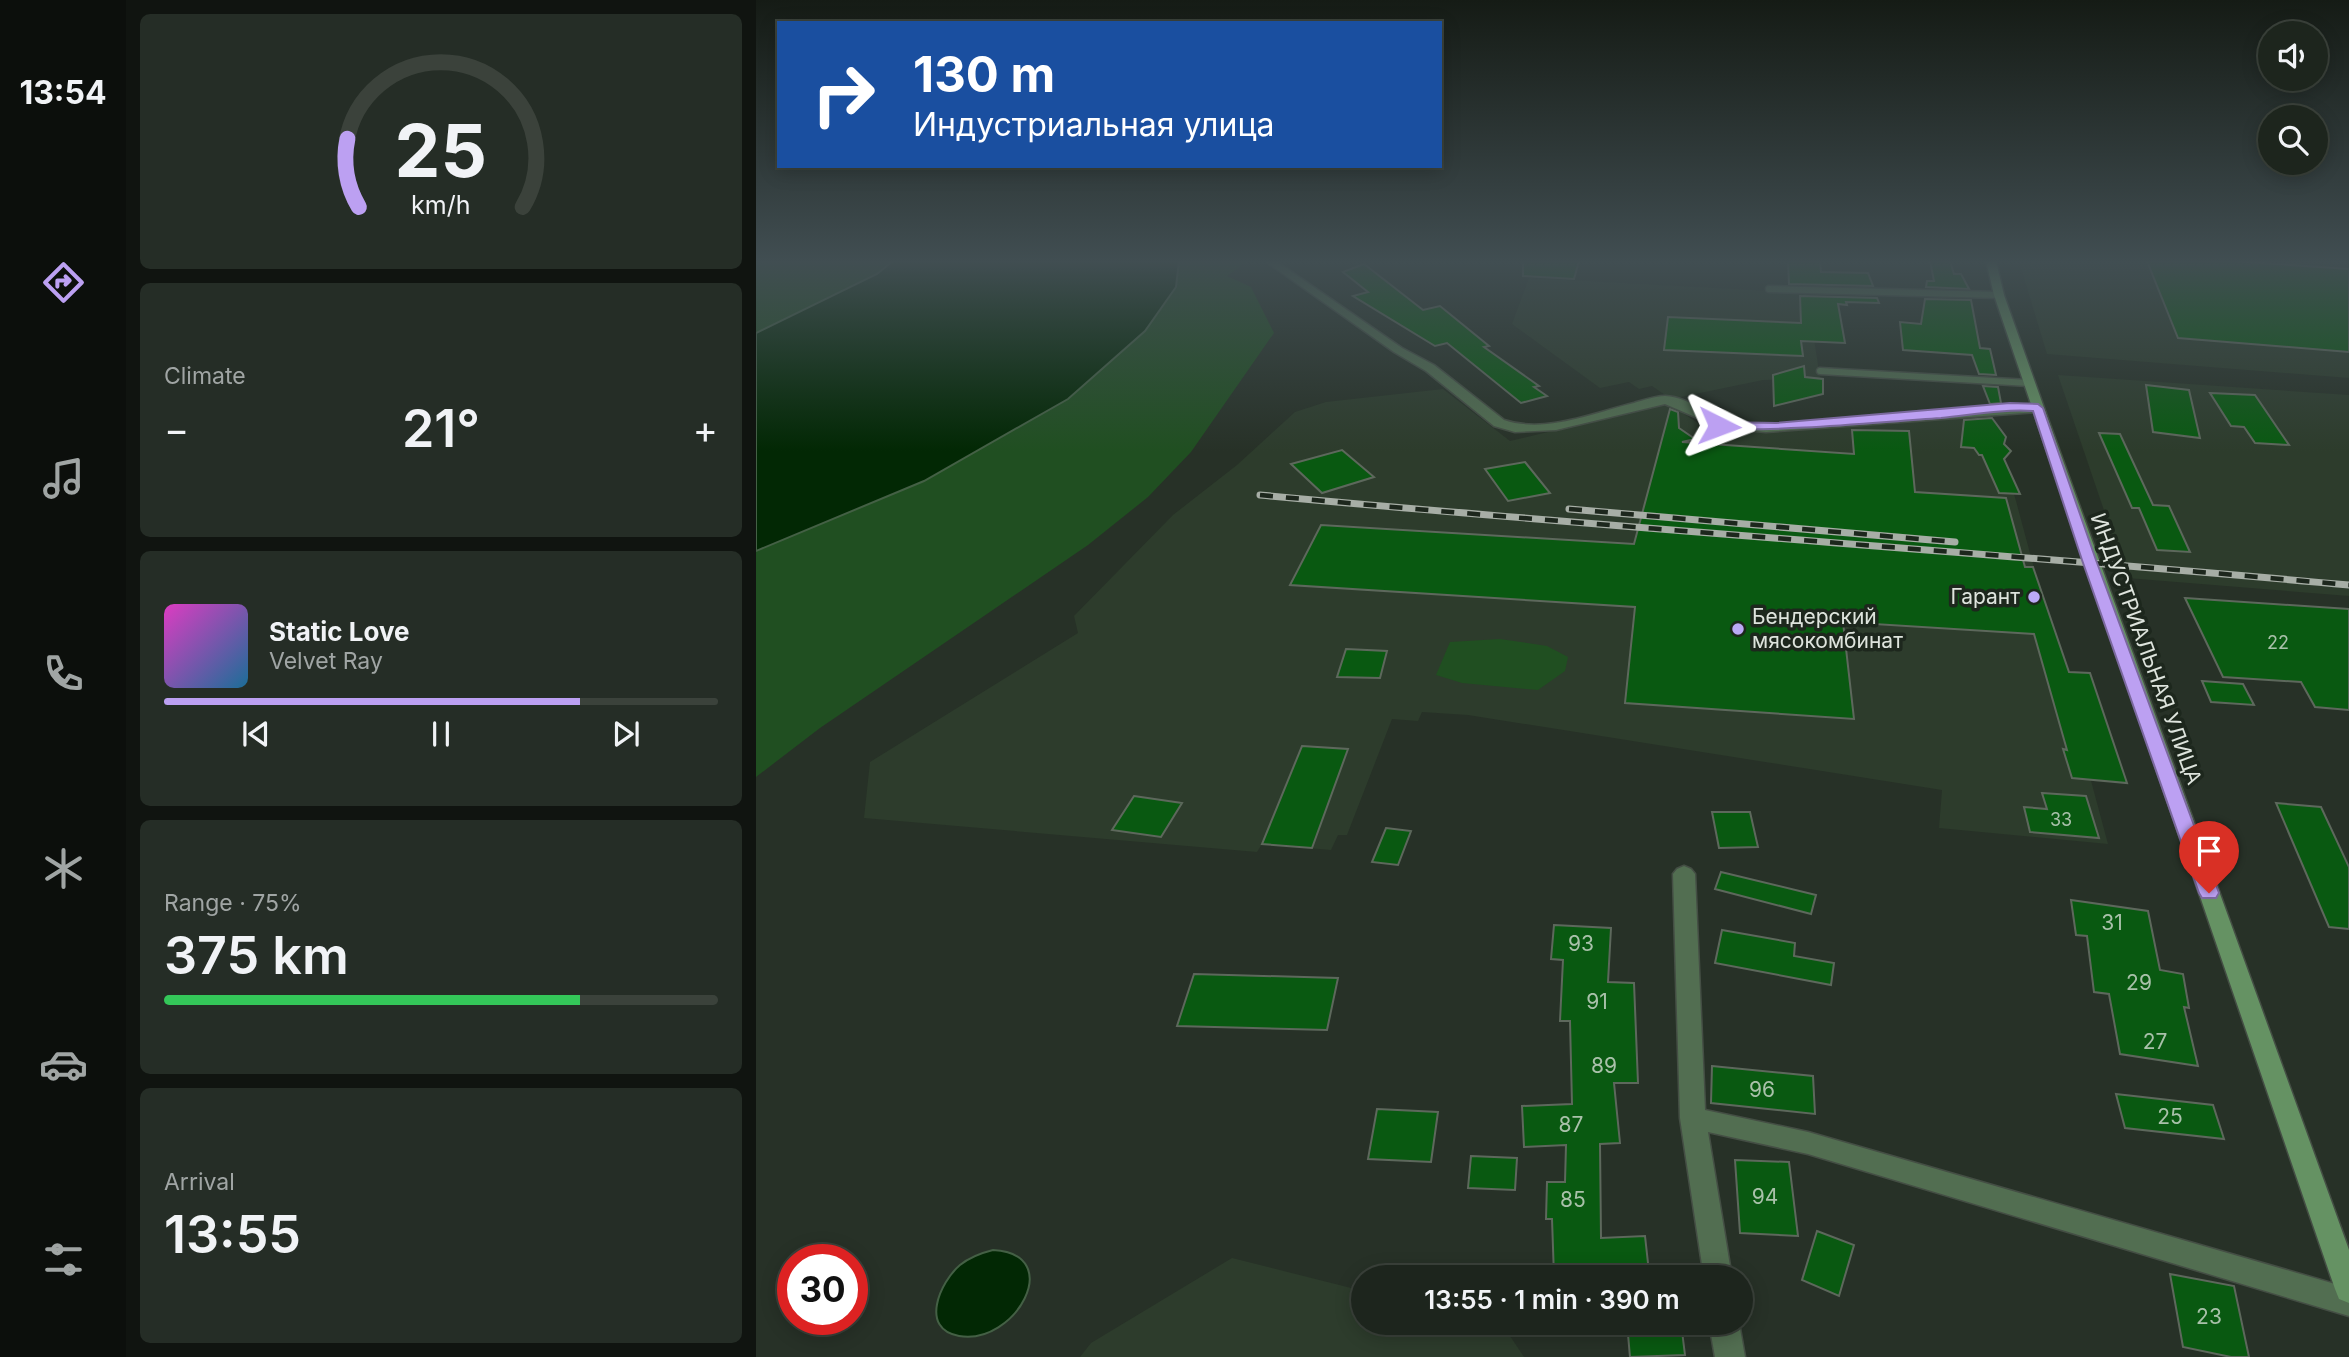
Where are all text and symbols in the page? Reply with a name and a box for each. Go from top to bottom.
map controls [2258,21,2328,175]
button: sound [2258,21,2328,91]
text: 130 m [913,45,1055,104]
icon: right [798,49,889,140]
text: 13:54 [19,73,107,112]
text: Индустриальная улица [913,105,1275,144]
button: search [2258,105,2328,175]
text: 25 [395,107,487,196]
text: km/h [411,190,471,220]
icon: directions [39,258,88,307]
text: Climate [164,362,246,390]
position arrow [1682,389,1756,463]
text: 21° [402,397,480,460]
text: − [164,406,189,452]
text: + [693,406,718,452]
icon: music [39,454,88,503]
street label: ИНДУСТРИАЛЬНАЯ УЛИЦА [2086,510,2207,788]
place label: Гарант [1951,584,2020,609]
marker: Гарант [2026,589,2042,605]
place label: Бендерский мясокомбинат [1752,604,1903,653]
text: Static Love [269,616,410,647]
marker: Бендерский мясокомбинат [1730,621,1746,637]
house number: 22 [2267,632,2289,653]
text: Velvet Ray [269,647,383,675]
icon: phone [39,649,88,698]
icon: previous [237,715,275,753]
icon: pause [422,715,460,753]
icon: next [607,715,645,753]
house number: 33 [2050,809,2072,830]
pin [2179,821,2239,893]
icon: arrive [2190,832,2228,870]
icon: climate [39,844,88,893]
text: Range · 75% [164,889,302,917]
house number: 31 [2101,910,2123,935]
text: 375 km [164,924,349,987]
house number: 93 [1568,931,1594,956]
house number: 29 [2126,970,2152,995]
house number: 91 [1586,989,1608,1014]
house number: 27 [2143,1029,2167,1054]
icon: car [39,1040,88,1089]
house number: 89 [1591,1053,1617,1078]
house number: 96 [1749,1077,1775,1102]
house number: 25 [2157,1104,2183,1129]
house number: 87 [1559,1112,1583,1137]
text: Arrival [164,1168,235,1196]
house number: 94 [1752,1184,1778,1209]
house number: 85 [1560,1187,1586,1212]
text: 13:55 [164,1203,301,1266]
icon: filters [39,1235,88,1284]
speed limit sign: 30 [777,1244,868,1335]
text: 13:55 · 1 min · 390 m [1424,1284,1680,1315]
house number: 23 [2196,1304,2222,1329]

